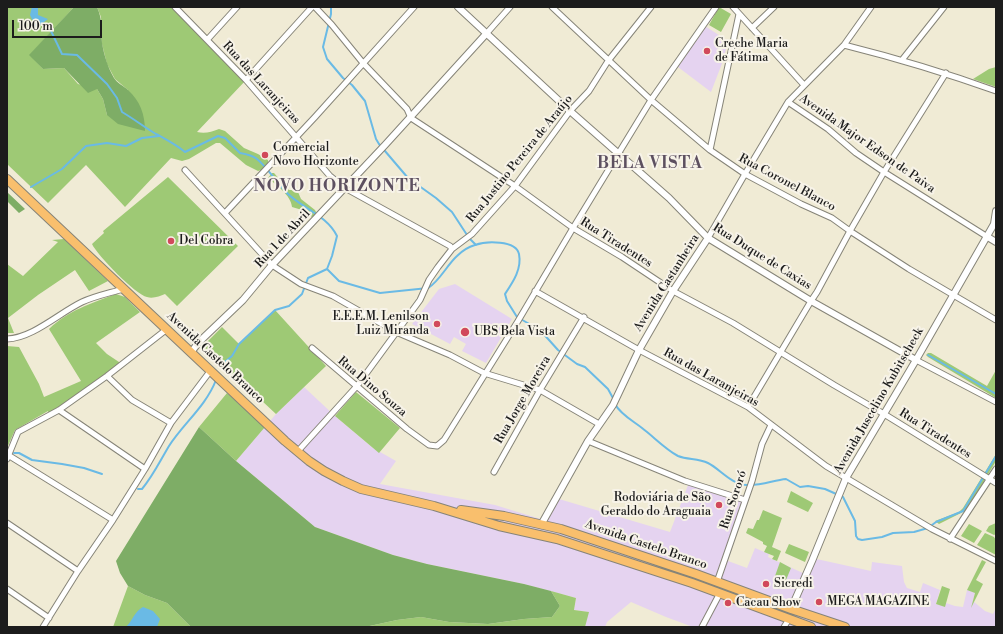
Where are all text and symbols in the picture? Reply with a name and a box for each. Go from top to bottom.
scale bar [14,12,104,38]
text: 100 m [19,19,53,34]
place label: Creche Maria de Fátima [715,37,788,65]
street label: Rua das Laranjeiras [219,39,303,127]
marker: Creche Maria de Fátima [702,46,712,56]
street label: Avenida Major Edson de Paiva [796,91,938,197]
street label: Rua Justino Pereira de Araújo [464,92,576,226]
place label: Comercial Novo Horizonte [273,141,359,169]
marker: Comercial Novo Horizonte [260,150,270,160]
street label: Rua Coronel Blanco [736,151,838,215]
district label: BELA VISTA [597,154,703,174]
district label: NOVO HORIZONTE [253,177,421,197]
street label: Rua 1 de Abril [252,207,314,271]
street label: Rua Tiradentes [577,215,655,271]
street label: Rua Duque de Caxias [710,221,814,293]
street label: Avenida Castanheira [631,232,703,334]
place label: Del Cobra [179,234,233,248]
marker: Del Cobra [166,236,176,246]
street label: Avenida Castelo Branco [163,309,267,407]
place label: E.E.E.M. Lenilson Luiz Miranda [332,310,429,338]
marker: E.E.E.M. Lenilson Luiz Miranda [432,319,442,329]
place label: UBS Bela Vista [474,325,555,339]
street label: Avenida Juscelino Kubitscheck [831,325,927,477]
marker: UBS Bela Vista [459,326,471,338]
street label: Rua das Laranjeiras [661,346,761,410]
street label: Rua Dino Souza [335,354,409,420]
street label: Rua Jorge Moreira [492,354,554,446]
street label: Rua Tiradentes [896,406,974,462]
street label: Rua Sororó [718,469,750,531]
place label: Rodoviária de São Geraldo do Araguaia [601,491,711,519]
marker: Rodoviária de São Geraldo do Araguaia [714,500,724,510]
street label: Avenida Castelo Branco [583,517,709,573]
place label: Sicredi [774,577,813,591]
marker: Sicredi [761,579,771,589]
place label: MEGA MAGAZINE [827,595,929,609]
place label: Cacau Show [736,596,801,610]
marker: MEGA MAGAZINE [814,597,824,607]
marker: Cacau Show [723,598,733,608]

